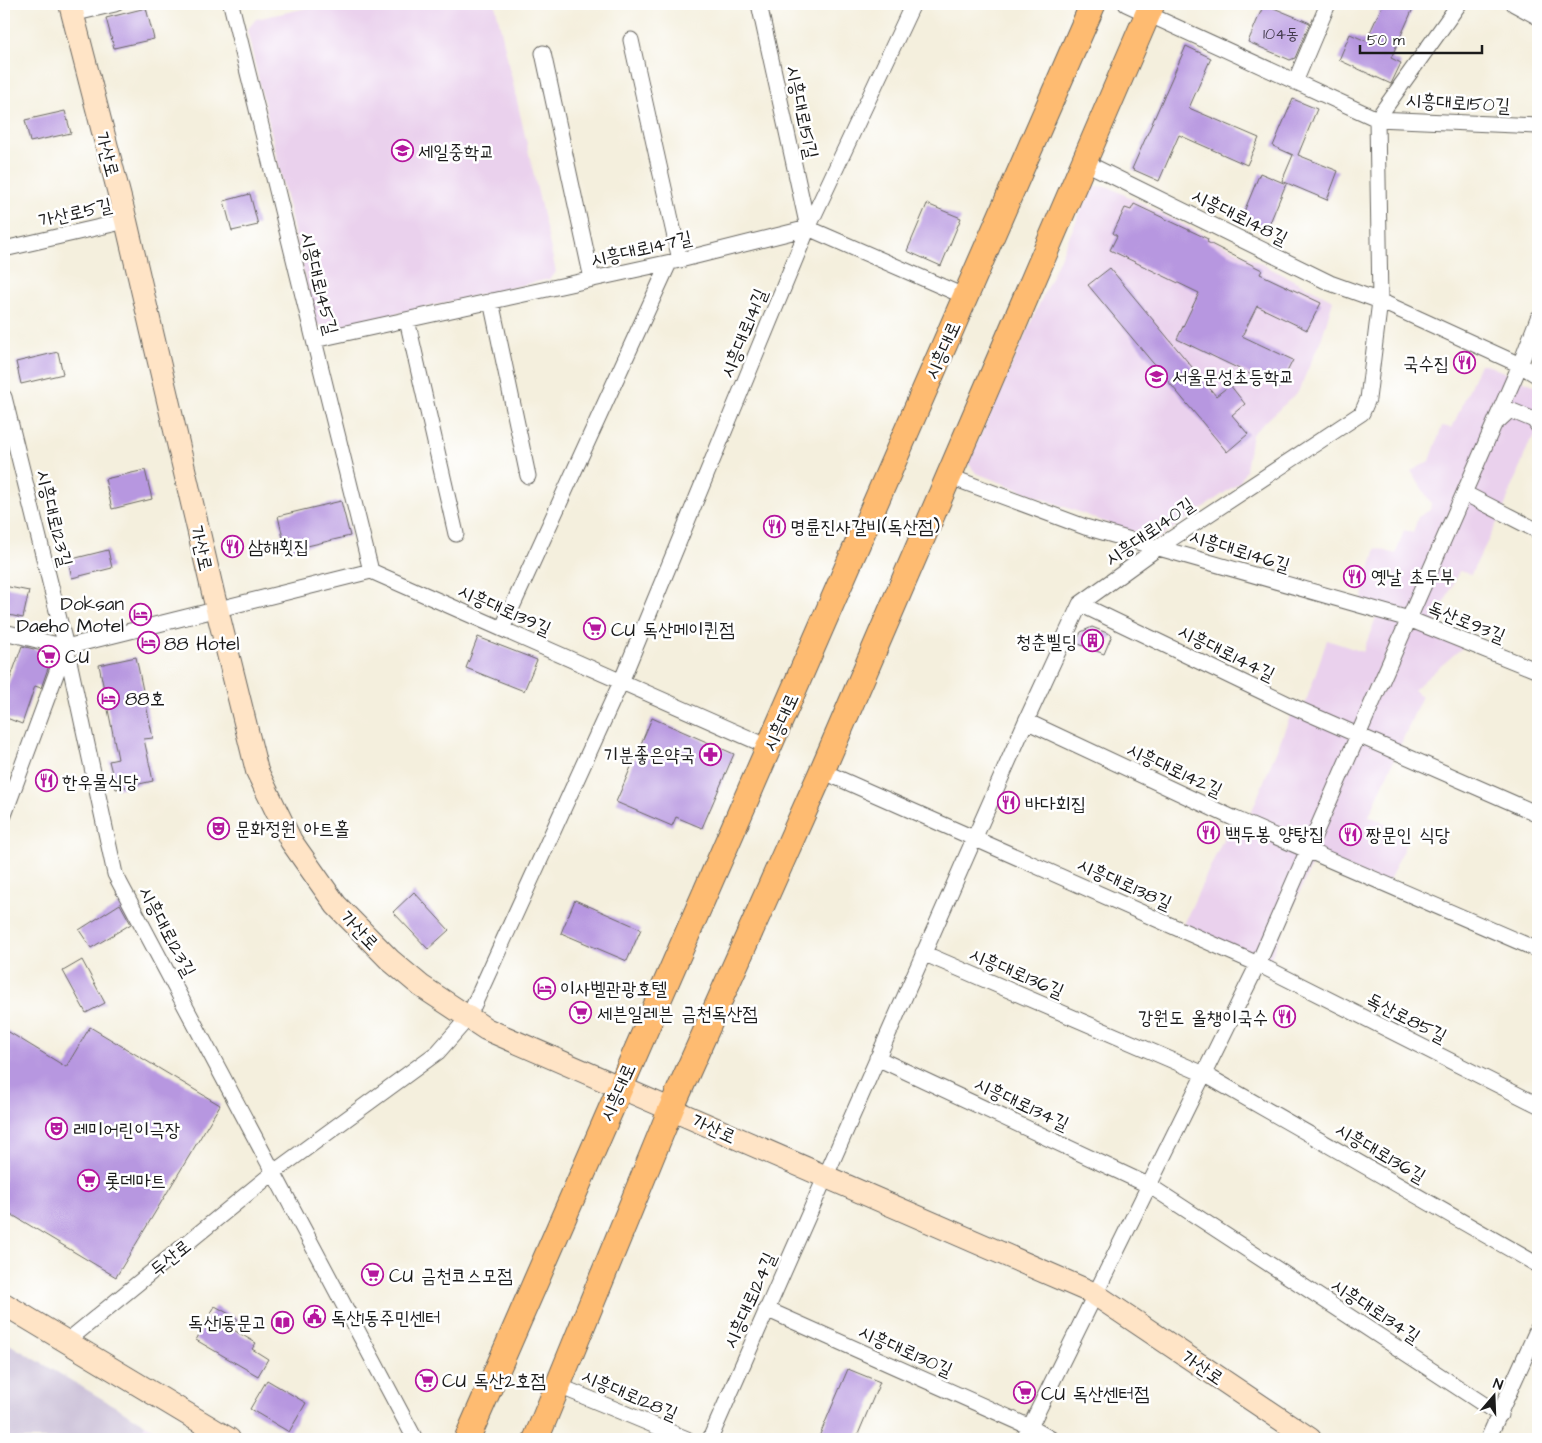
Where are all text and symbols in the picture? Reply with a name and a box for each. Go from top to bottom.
scale bar [1360,22,1482,54]
house number: 104동 [1263,23,1299,45]
text: 50 m [1367,30,1405,51]
street label: 시흥대로151길 [778,63,825,161]
street label: 시흥대로150길 [1405,87,1511,120]
street label: 가산로 [88,129,126,180]
school or university icon: 세일중학교 [390,139,414,163]
place label: 세일중학교 [418,139,494,166]
street label: 시흥대로148길 [1187,182,1292,252]
street label: 가산로5길 [36,192,115,235]
street label: 시흥대로147길 [588,225,695,274]
street label: 시흥대로145길 [293,229,344,338]
street label: 시흥대로141길 [714,285,775,382]
street label: 시흥대로 [919,317,968,384]
place label: 국수집 [1403,351,1449,378]
restaurant icon: 국수집 [1453,351,1477,375]
school or university icon: 서울문성초등학교 [1144,364,1168,388]
place label: 서울문성초등학교 [1172,364,1294,391]
street label: 시흥대로123길 [28,467,79,570]
street label: 시흥대로140길 [1100,491,1200,573]
restaurant icon: 명륜진사갈비(독산점) [762,514,786,538]
place label: 명륜진사갈비(독산점) [790,514,940,541]
street label: 가산로 [182,523,219,574]
street label: 시흥대로146길 [1186,523,1293,580]
restaurant icon: 삼해횟집 [220,534,244,558]
place label: 삼해횟집 [248,534,309,561]
restaurant icon: 옛날 초두부 [1343,564,1367,588]
place label: 옛날 초두부 [1371,564,1455,591]
street label: 시흥대로139길 [454,578,555,643]
place label: Doksan Daeho Motel [17,591,124,640]
street label: 독산로93길 [1424,595,1509,650]
hotel icon: Doksan Daeho Motel [128,602,152,626]
supermarket icon: CU 독산메이퀸점 [583,617,607,641]
place label: CU 독산메이퀸점 [611,617,734,644]
street label: 시흥대로144길 [1173,618,1279,688]
place label: 청춘삘딩 [1016,629,1077,656]
building icon: 청춘삘딩 [1081,629,1105,653]
hotel icon: 88 Hotel [136,631,160,655]
place label: 88 Hotel [164,631,239,658]
supermarket icon: CU [37,644,61,668]
place label: CU [65,644,89,671]
hotel icon: 88호 [97,686,121,710]
place label: 88호 [125,686,165,713]
street label: 시흥대로 [757,689,806,756]
street label: 시흥대로142길 [1122,736,1227,804]
place label: 기분좋은약국 [603,742,695,769]
pharmacy icon: 기분좋은약국 [699,742,723,766]
restaurant icon: 한우물식당 [34,769,58,793]
place label: 한우물식당 [62,769,138,796]
restaurant icon: 바다회집 [997,791,1021,815]
place label: 바다회집 [1025,791,1086,818]
theatre icon: 문화정원 아트홀 [207,816,231,840]
place label: 문화정원 아트홀 [235,816,350,843]
restaurant icon: 백두봉 양탕집 [1197,821,1221,845]
place label: 백두봉 양탕집 [1225,821,1324,848]
restaurant icon: 짱문인 식당 [1338,822,1362,846]
place label: 짱문인 식당 [1366,822,1450,849]
street label: 시흥대로138길 [1073,852,1176,917]
street label: 시흥대로123길 [131,881,202,982]
street label: 가산로 [333,905,385,957]
street label: 시흥대로136길 [965,941,1068,1005]
hotel icon: 이사벨관광호텔 [532,976,556,1000]
place label: 이사벨관광호텔 [560,976,667,1003]
street label: 독산로85길 [1361,987,1451,1050]
supermarket icon: 세븐일레븐 금천독산점 [569,1001,593,1025]
place label: 세븐일레븐 금천독산점 [597,1001,758,1028]
place label: 강원도 올챙이국수 [1138,1005,1268,1032]
restaurant icon: 강원도 올챙이국수 [1272,1005,1296,1029]
street label: 시흥대로 [594,1059,643,1126]
street label: 시흥대로134길 [970,1071,1073,1138]
street label: 가산로 [687,1108,740,1151]
street label: 시흥대로136길 [1330,1116,1431,1190]
theatre icon: 레미어린이극장 [45,1117,69,1141]
place label: 레미어린이극장 [73,1117,180,1144]
supermarket icon: 롯데마트 [77,1168,101,1192]
place label: 롯데마트 [105,1168,166,1195]
street label: 두산로 [145,1233,197,1283]
street label: 시흥대로124길 [717,1248,784,1353]
supermarket icon: CU 금천코스모점 [361,1263,385,1287]
place label: CU 금천코스모점 [389,1263,512,1290]
street label: 시흥대로134길 [1325,1272,1425,1350]
public building icon: 독산1동주민센터 [303,1305,327,1329]
place label: 독산1동주민센터 [331,1305,440,1332]
place label: 독산1동문고 [188,1310,267,1337]
library icon: 독산1동문고 [271,1310,295,1334]
street label: 시흥대로130길 [854,1319,957,1384]
street label: 가산로 [1176,1344,1229,1392]
street label: 시흥대로128길 [577,1363,682,1428]
supermarket icon: CU 독산2호점 [414,1368,438,1392]
place label: CU 독산2호점 [442,1368,546,1395]
north arrow [1470,1370,1520,1420]
text: N [1490,1374,1506,1396]
supermarket icon: CU 독산센터점 [1013,1381,1037,1405]
place label: CU 독산센터점 [1041,1381,1149,1408]

